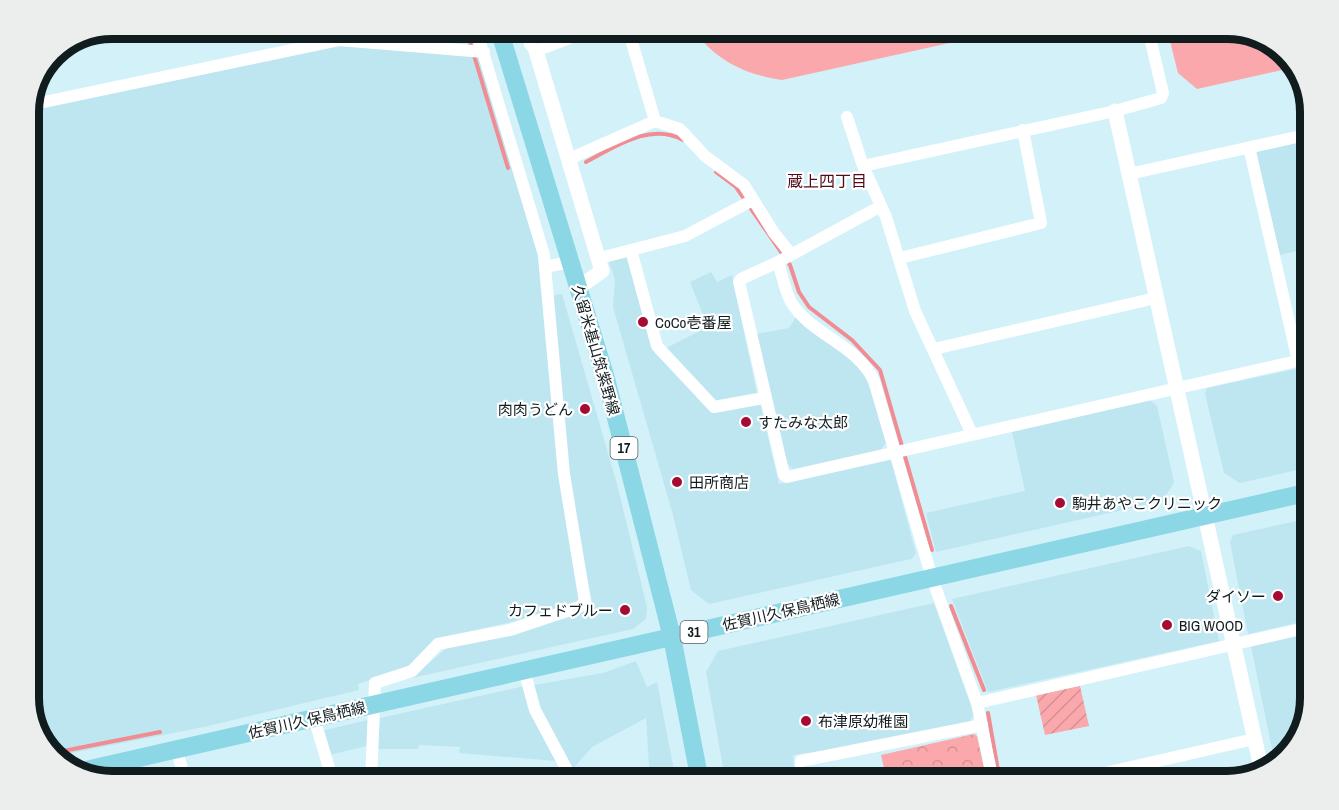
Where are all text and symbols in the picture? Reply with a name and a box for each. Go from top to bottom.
district label: 蔵上四丁目 [787,170,867,192]
street label: 久留米基山筑紫野線 [567,282,625,418]
place label: CoCo壱番屋 [655,312,731,333]
marker: CoCo壱番屋 [636,315,650,329]
place label: 肉肉うどん [498,399,573,420]
marker: 肉肉うどん [578,402,592,416]
place label: すたみな太郎 [758,412,848,433]
marker: すたみな太郎 [739,415,753,429]
road number: 17 [610,437,638,459]
place label: 田所商店 [689,472,749,493]
marker: 田所商店 [670,475,684,489]
place label: 駒井あやこクリニック [1072,493,1222,514]
marker: 駒井あやこクリニック [1053,496,1067,510]
place label: ダイソー [1206,586,1266,607]
street label: 佐賀川久保鳥栖線 [720,588,842,636]
marker: ダイソー [1271,589,1285,603]
place label: カフェドブルー [508,600,613,621]
marker: カフェドブルー [618,603,632,617]
place label: BIG WOOD [1179,615,1243,636]
marker: BIG WOOD [1160,618,1174,632]
road number: 31 [680,621,708,643]
street label: 佐賀川久保鳥栖線 [246,696,368,744]
place label: 布津原幼稚園 [818,711,908,732]
marker: 布津原幼稚園 [799,714,813,728]

